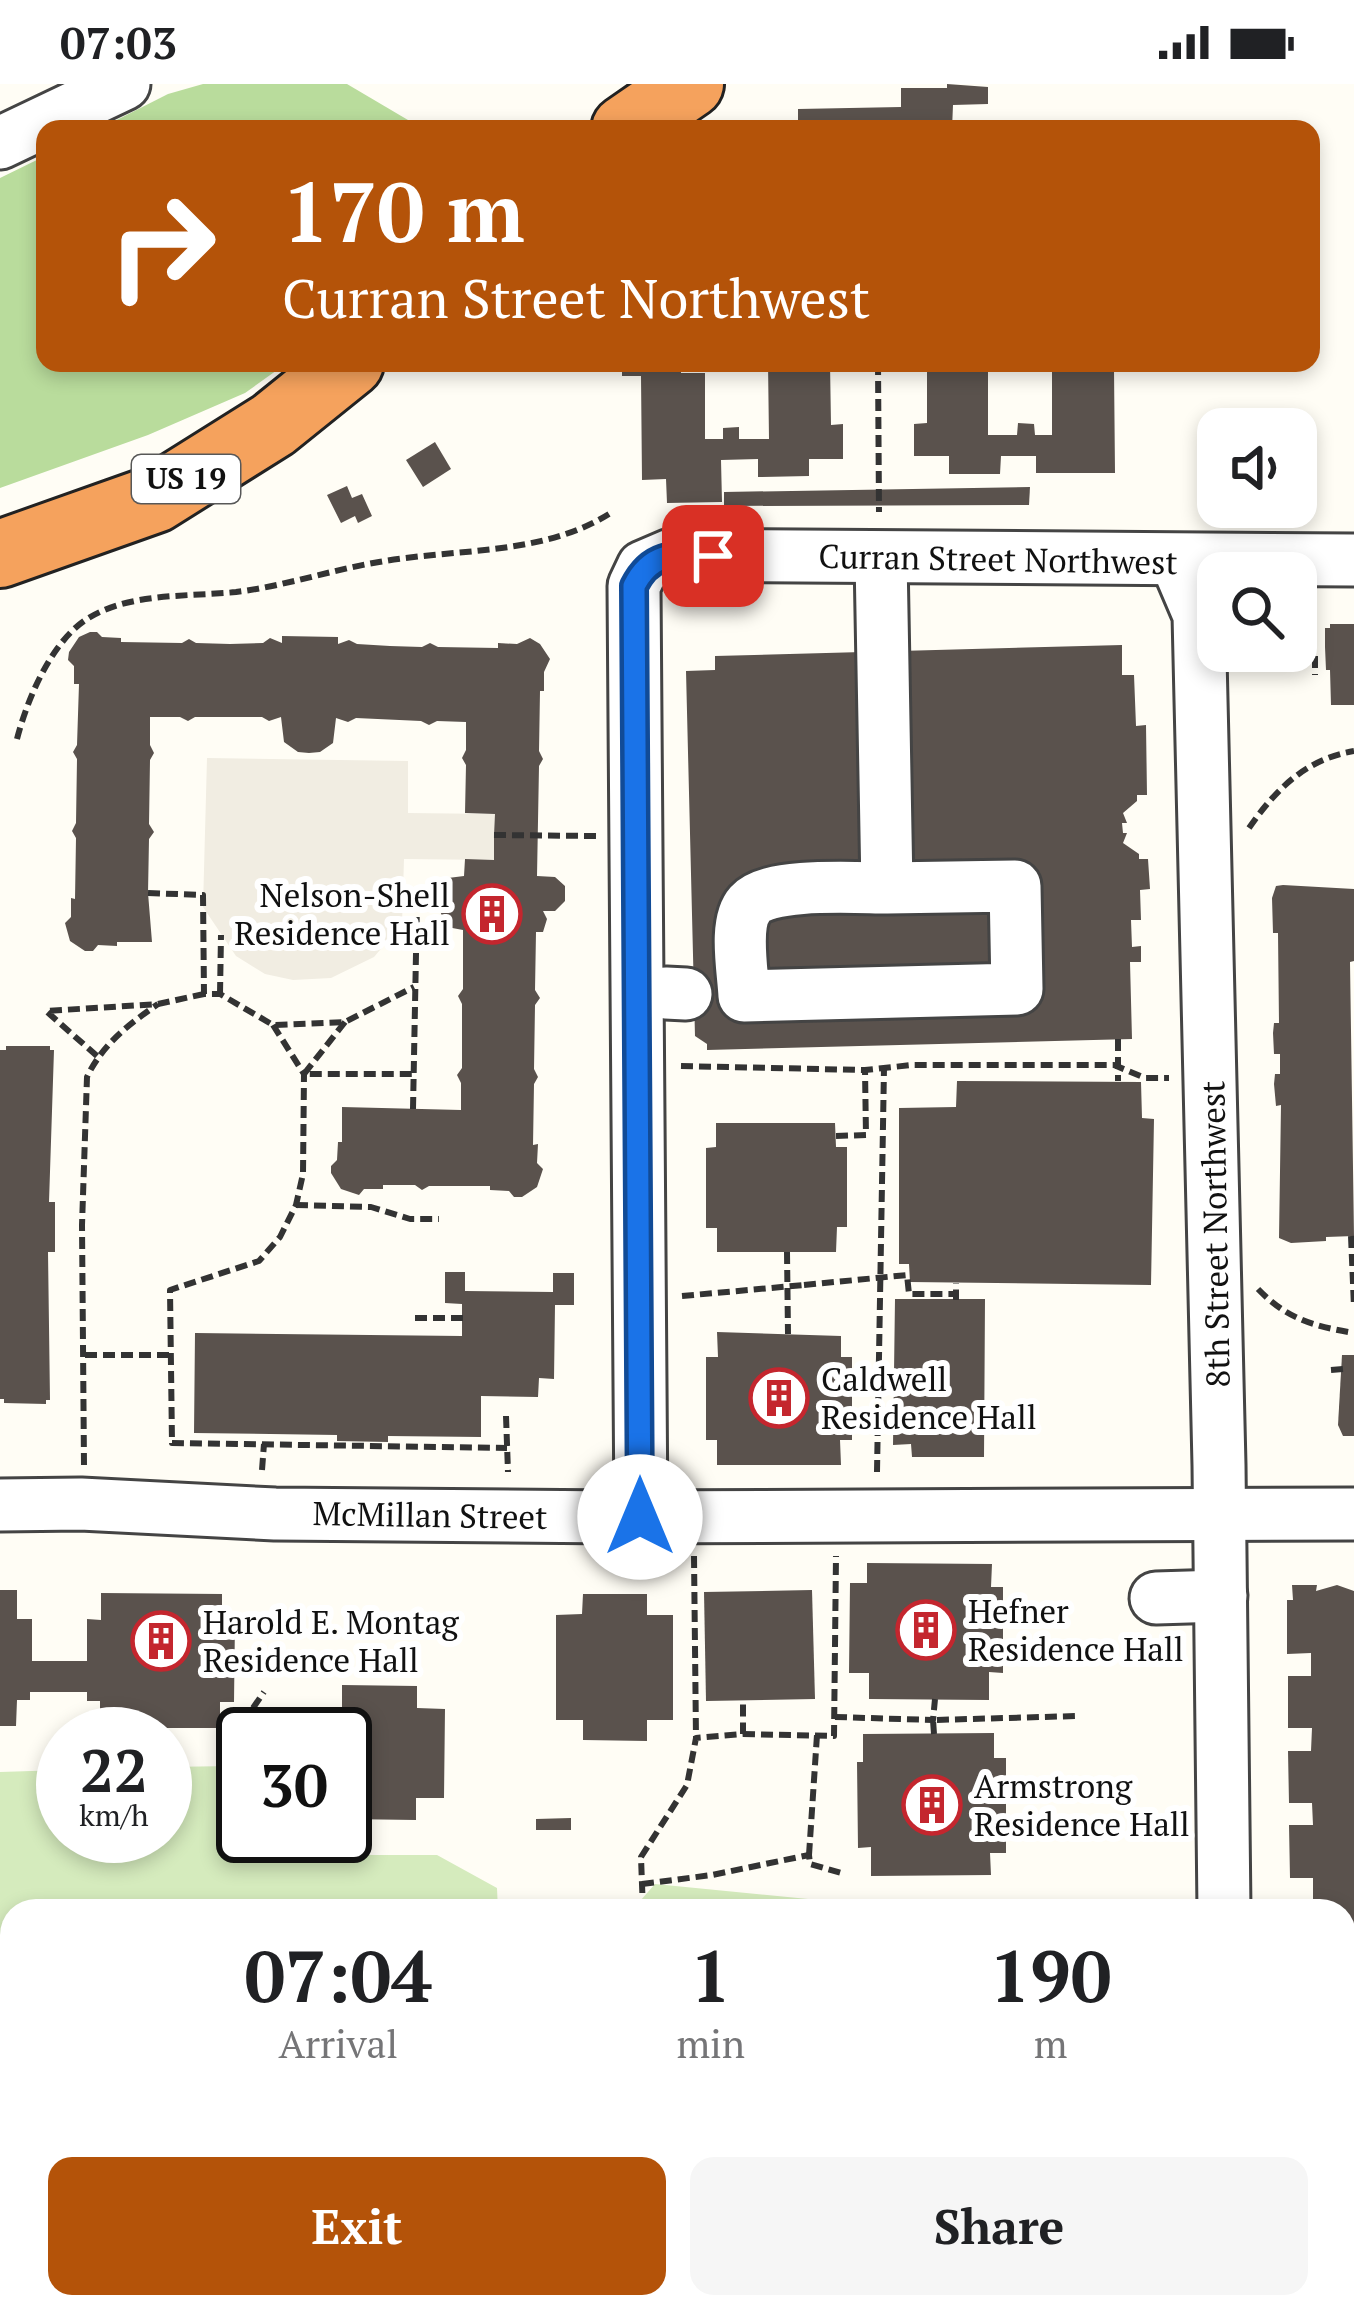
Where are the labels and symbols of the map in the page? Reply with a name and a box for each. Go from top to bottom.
road number: US 19 [132,455,240,503]
pin [662,505,764,607]
street label: Curran Street Northwest [818,534,1178,583]
place label: Nelson-Shell Residence Hall [234,873,450,954]
building icon: Nelson-Shell Residence Hall [461,883,523,945]
street label: 8th Street Northwest [1190,1080,1239,1388]
place label: Caldwell Residence Hall [821,1357,1037,1438]
building icon: Caldwell Residence Hall [748,1367,810,1429]
position arrow [577,1454,703,1580]
street label: McMillan Street [312,1491,548,1538]
place label: Hefner Residence Hall [968,1589,1184,1670]
building icon: Hefner Residence Hall [895,1599,957,1661]
place label: Harold E. Montag Residence Hall [203,1600,459,1681]
building icon: Harold E. Montag Residence Hall [130,1610,192,1672]
speed limit sign: 30 [216,1707,372,1863]
place label: Armstrong Residence Hall [974,1764,1190,1845]
building icon: Armstrong Residence Hall [901,1774,963,1836]

